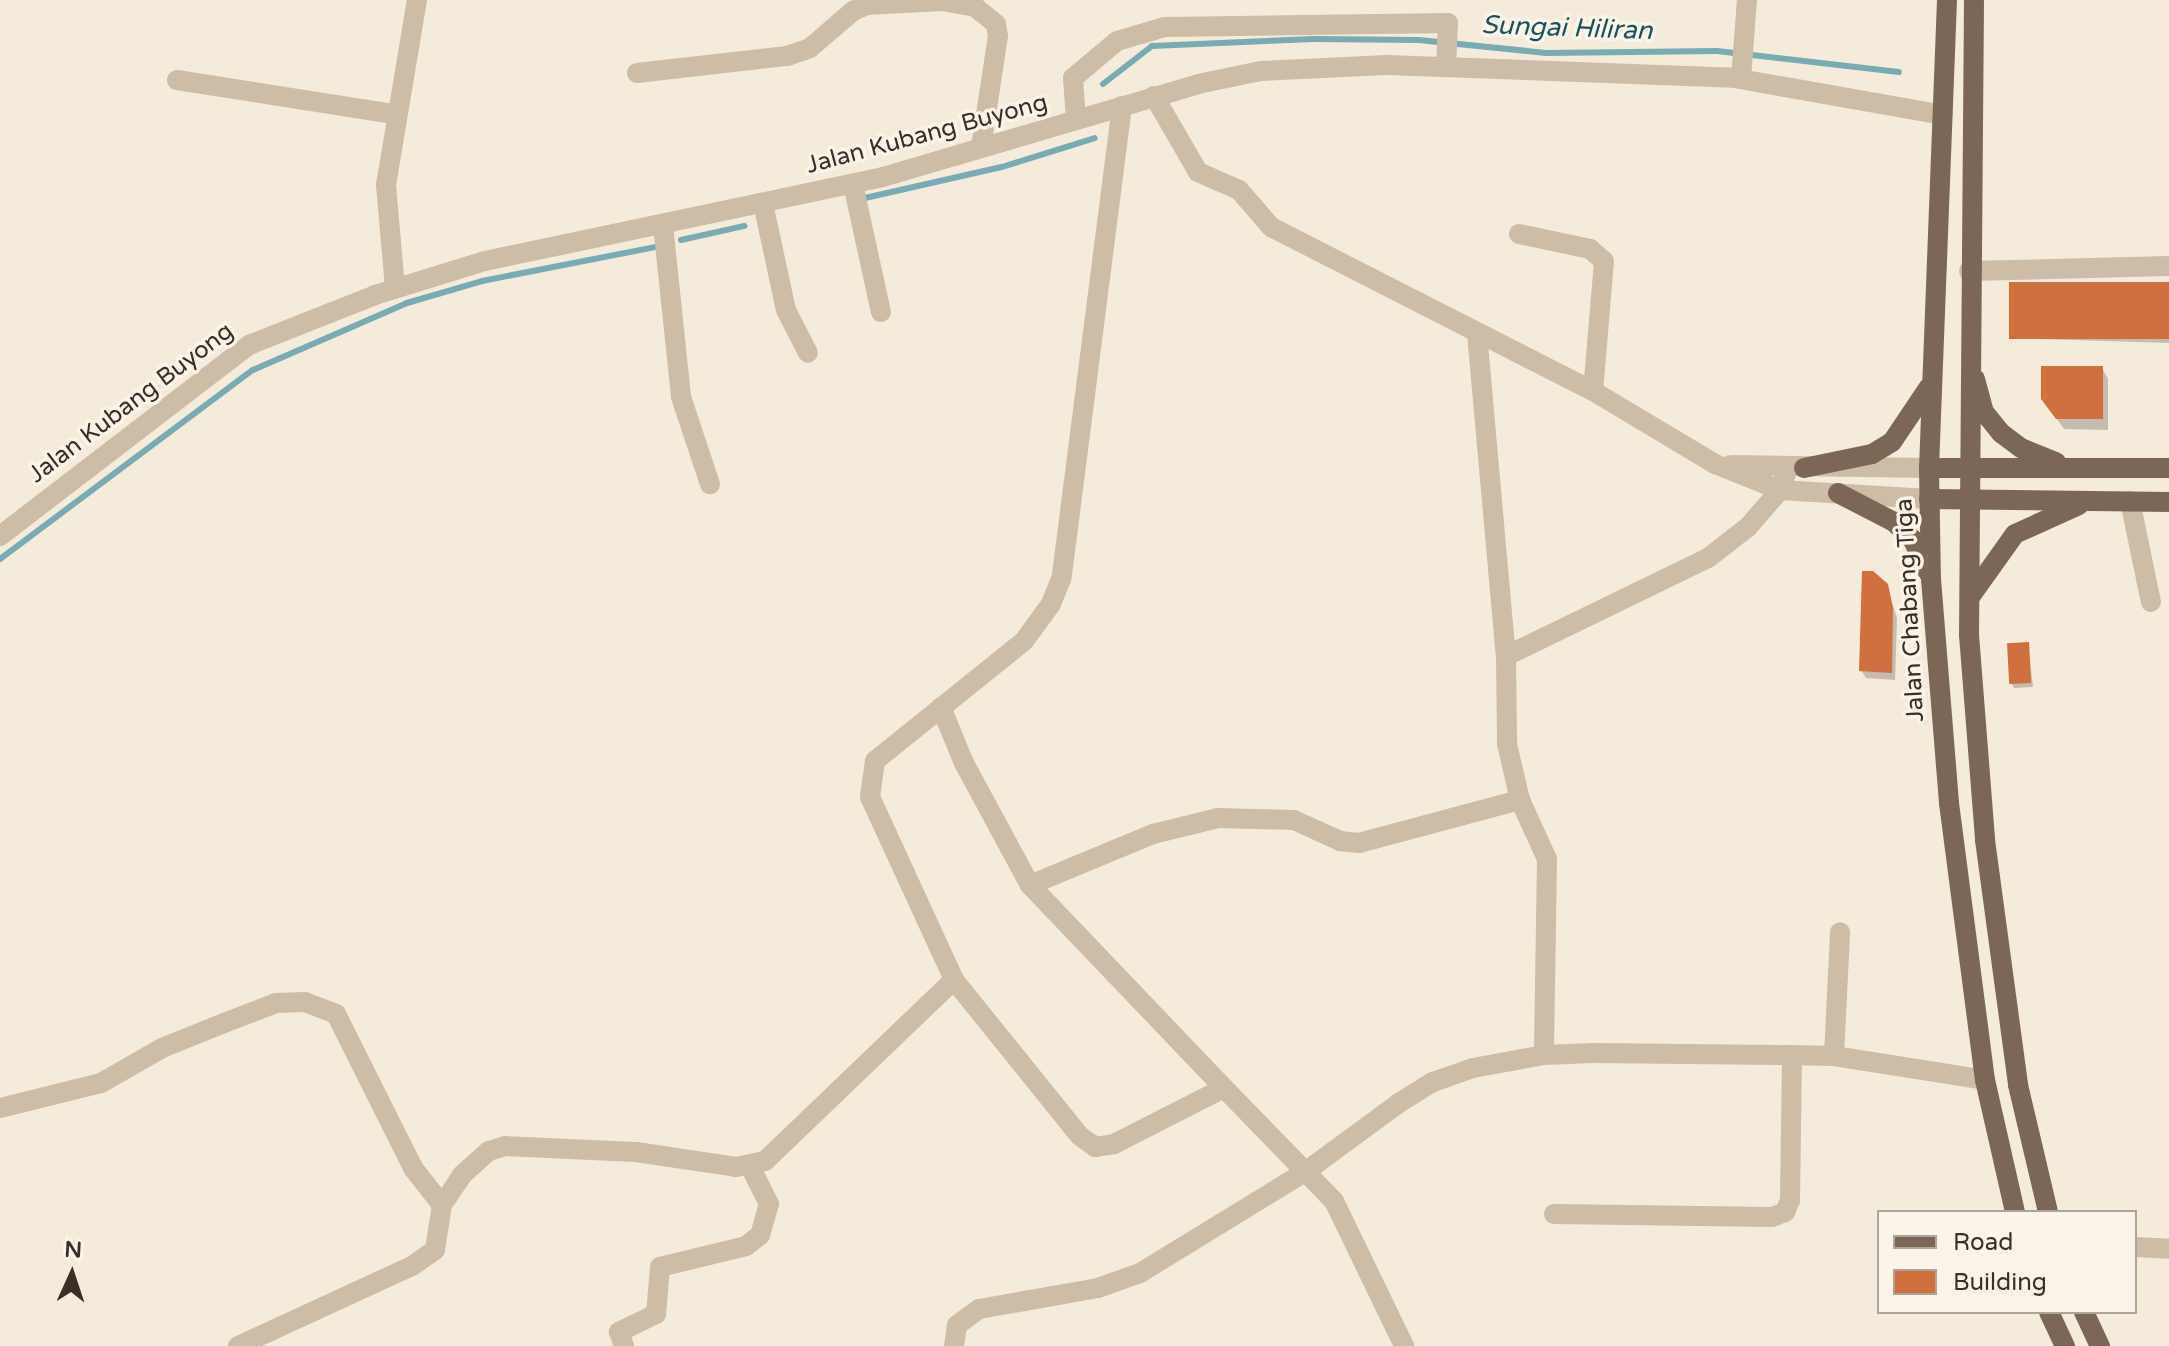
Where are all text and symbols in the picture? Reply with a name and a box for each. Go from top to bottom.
water label: Sungai Hiliran [1481,9,1653,47]
street label: Jalan Kubang Buyong [803,88,1051,180]
street label: Jalan Kubang Buyong [23,317,239,489]
street label: Jalan Chabang Tiga [1890,498,1930,722]
legend [1877,1210,2137,1314]
text: Road [1953,1228,2013,1257]
north arrow [32,1234,112,1314]
text: N [64,1237,83,1263]
text: Building [1953,1268,2047,1297]

